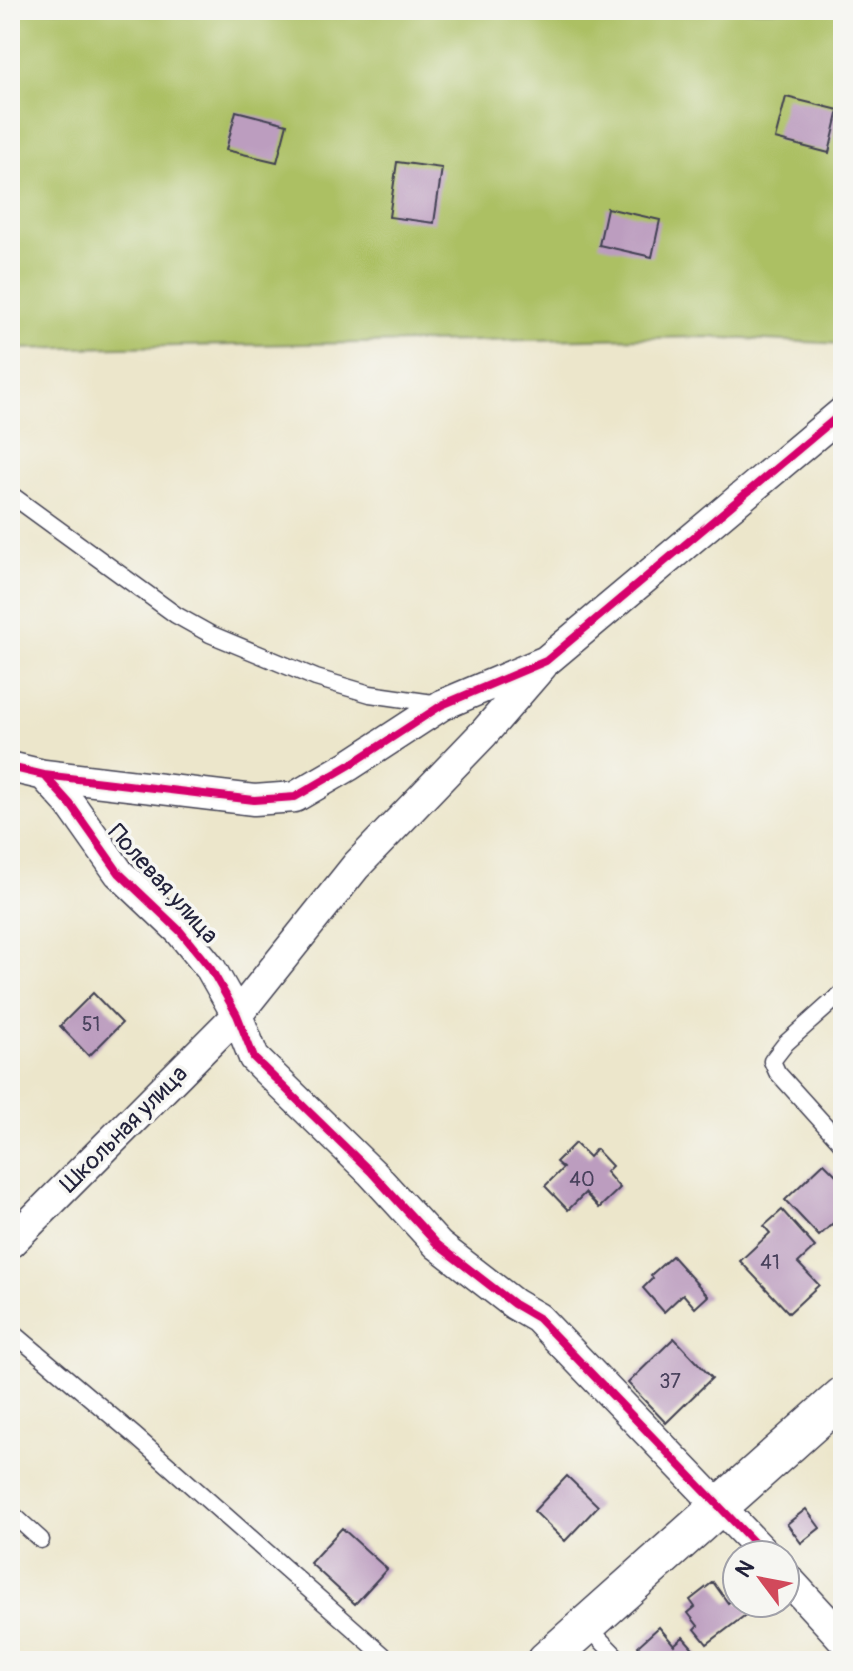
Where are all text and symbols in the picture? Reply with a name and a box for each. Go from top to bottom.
street label: Полевая улица [102,818,224,950]
house number: 51 [82,1012,100,1037]
street label: Школьная улица [54,1059,194,1199]
house number: 40 [569,1167,595,1192]
house number: 41 [760,1250,780,1275]
house number: 37 [659,1369,681,1394]
north arrow [721,1539,801,1619]
text: N [729,1555,761,1583]

